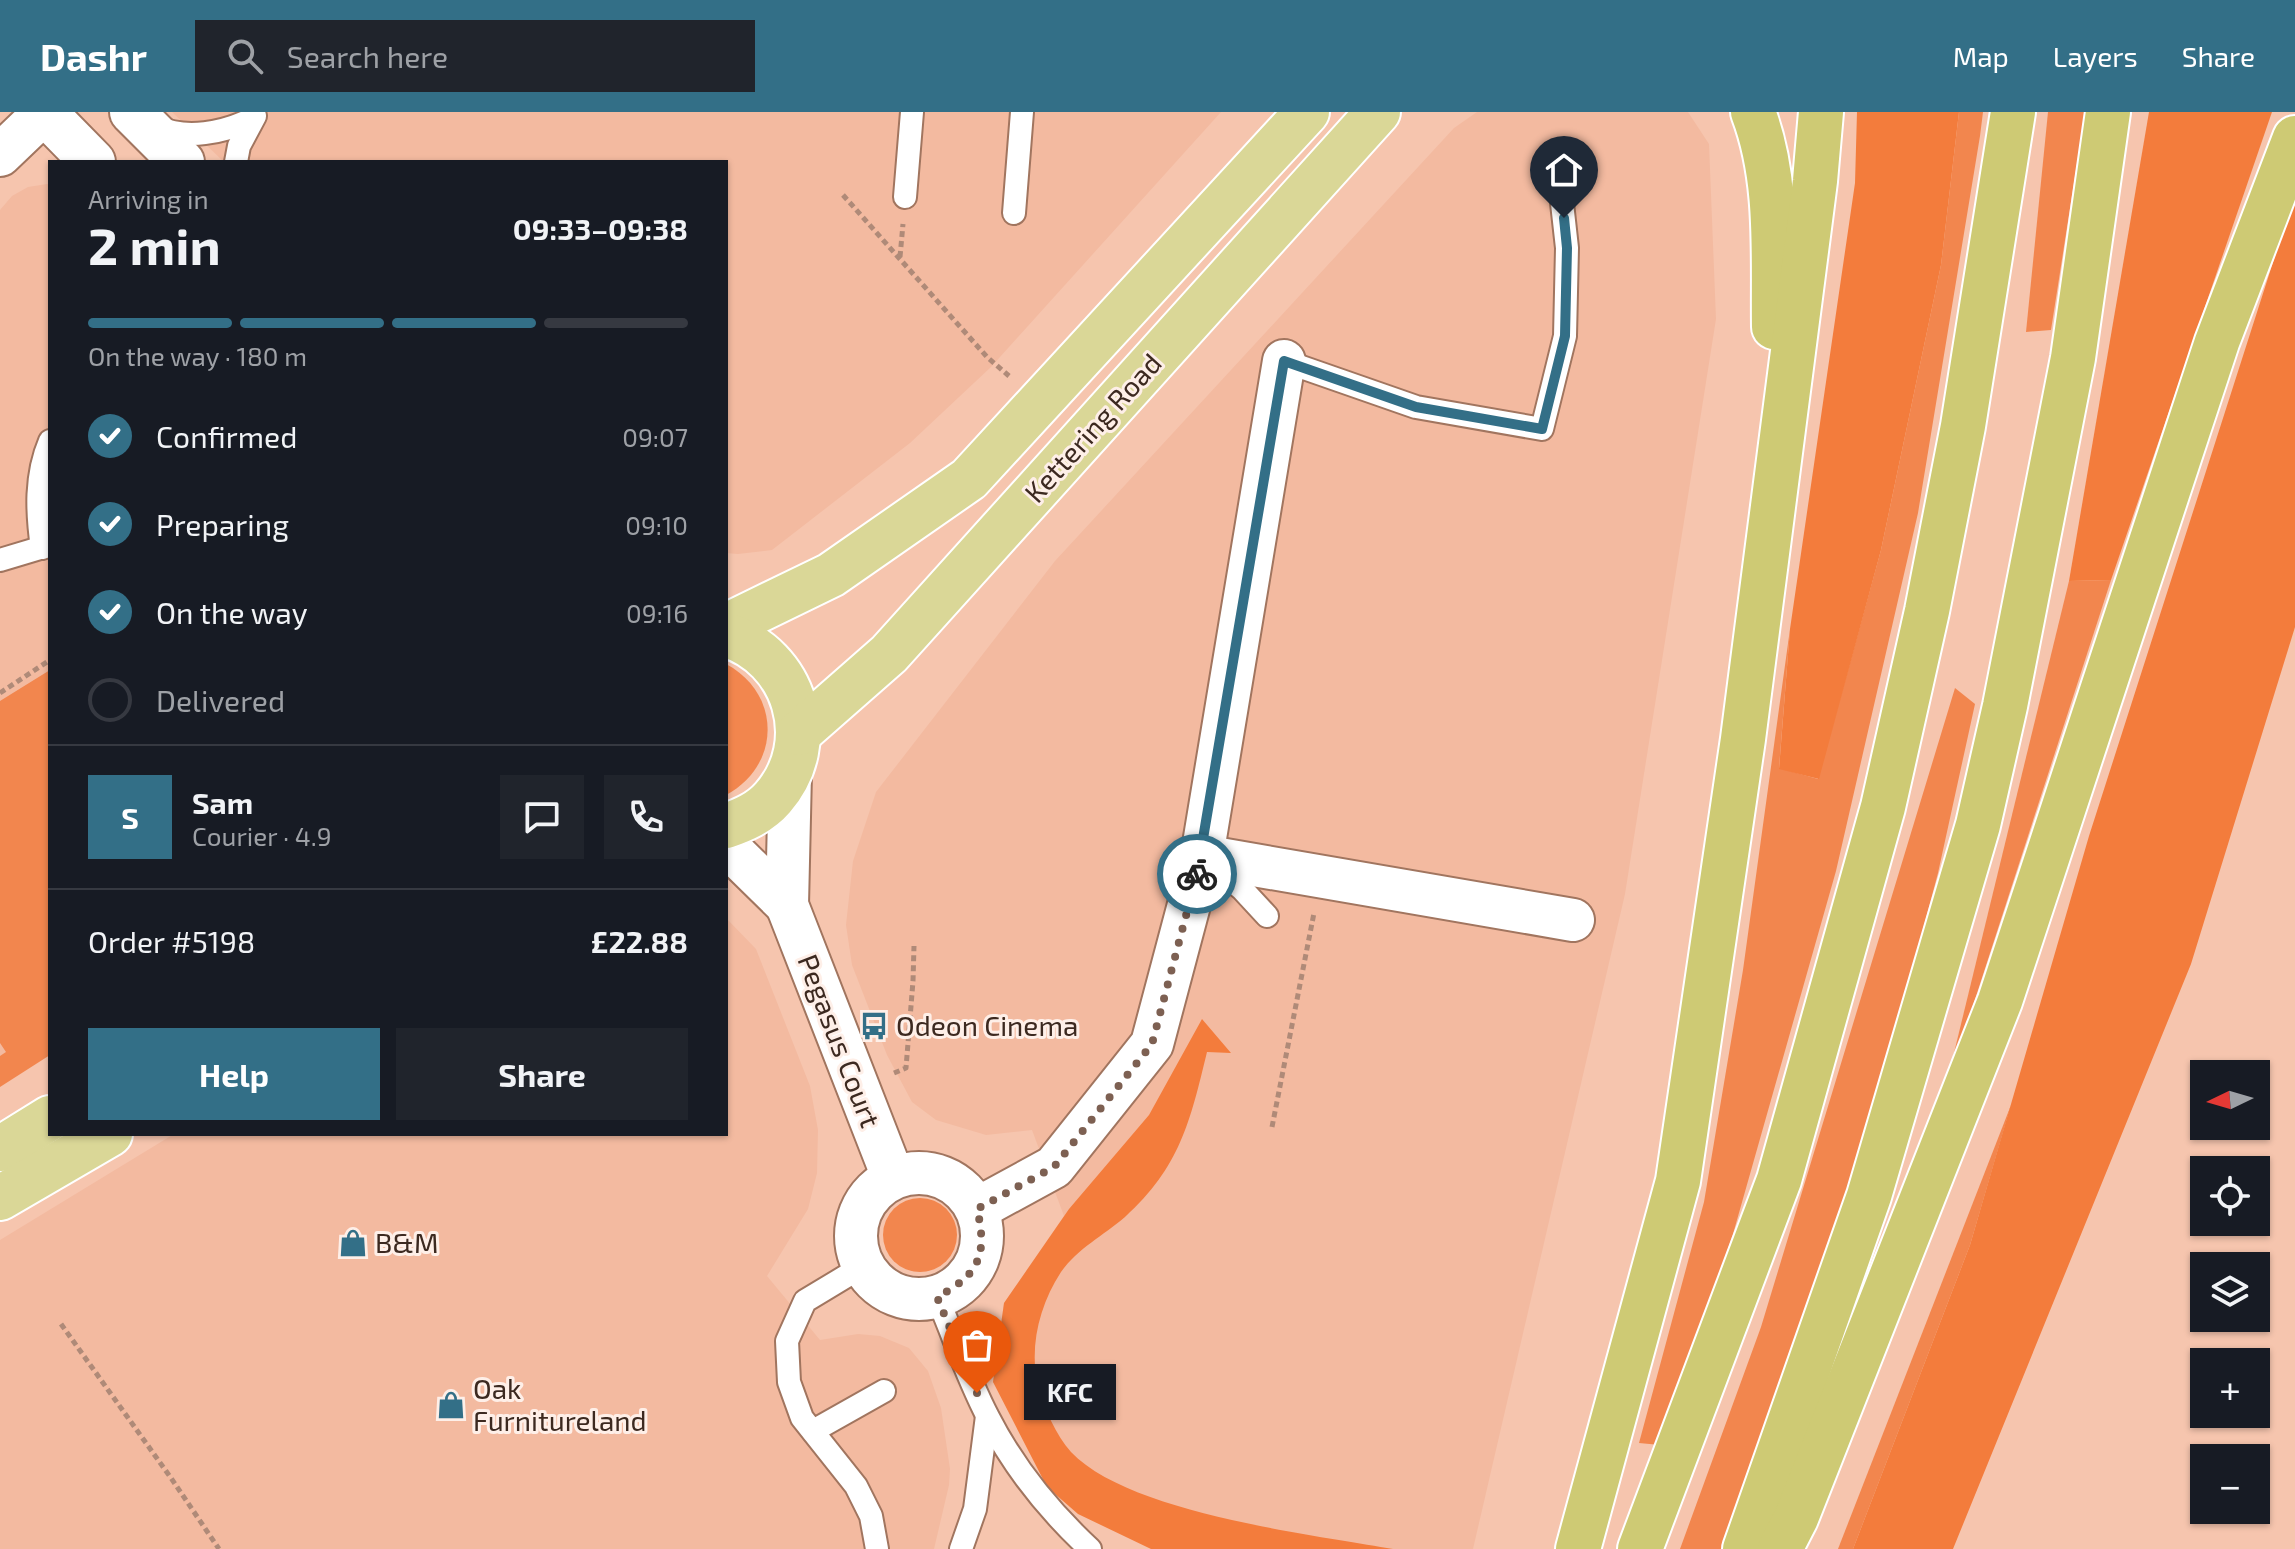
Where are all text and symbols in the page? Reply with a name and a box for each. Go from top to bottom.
search box [195,20,755,92]
text: Dashr [40,33,147,79]
icon: search [223,34,267,78]
text: Search here [287,38,448,74]
text: Map [1953,39,2009,73]
text: Layers [2053,39,2138,73]
text: Share [2182,39,2255,73]
pin [1530,136,1598,218]
icon: home [1542,148,1586,192]
text: Arriving in [88,183,209,214]
text: 09:33–09:38 [513,210,688,246]
text: 2 min [88,213,221,275]
text: On the way · 180 m [88,340,307,371]
street label: Kettering Road [1017,346,1168,509]
icon: check [88,414,132,458]
text: Confirmed [156,418,297,454]
text: 09:07 [622,421,688,452]
icon: check [88,502,132,546]
text: Preparing [156,506,289,542]
text: 09:10 [625,509,688,540]
icon: check [88,590,132,634]
text: On the way [156,594,308,630]
text: 09:16 [626,597,688,628]
text: Delivered [156,682,285,718]
button: chat [500,775,584,859]
button: phone [604,775,688,859]
text: Sam [192,784,253,820]
text: S [121,799,139,835]
text: Courier · 4.9 [192,820,332,851]
courier [1157,834,1237,914]
icon: bike [1175,852,1219,896]
text: Order #5198 [88,923,255,959]
text: £22.88 [591,923,688,959]
street label: Pegasus Court [791,949,889,1132]
place label: Odeon Cinema [896,1008,1078,1042]
bus stop icon: Odeon Cinema [859,1011,889,1041]
button: Help [88,1028,380,1120]
button: Share [396,1028,688,1120]
north arrow [2190,1060,2270,1140]
map controls [2190,1060,2270,1524]
button: locate [2190,1156,2270,1236]
place label: B&M [375,1225,439,1259]
shop icon: B&M [338,1228,368,1258]
button: layers [2190,1252,2270,1332]
pin [943,1311,1011,1393]
icon: bag [955,1323,999,1367]
button: + [2190,1348,2270,1428]
callout: KFC [1025,1365,1117,1421]
place label: Oak Furnitureland [473,1371,647,1437]
text: KFC [1047,1376,1093,1407]
shop icon: Oak Furnitureland [436,1390,466,1420]
button: − [2190,1444,2270,1524]

